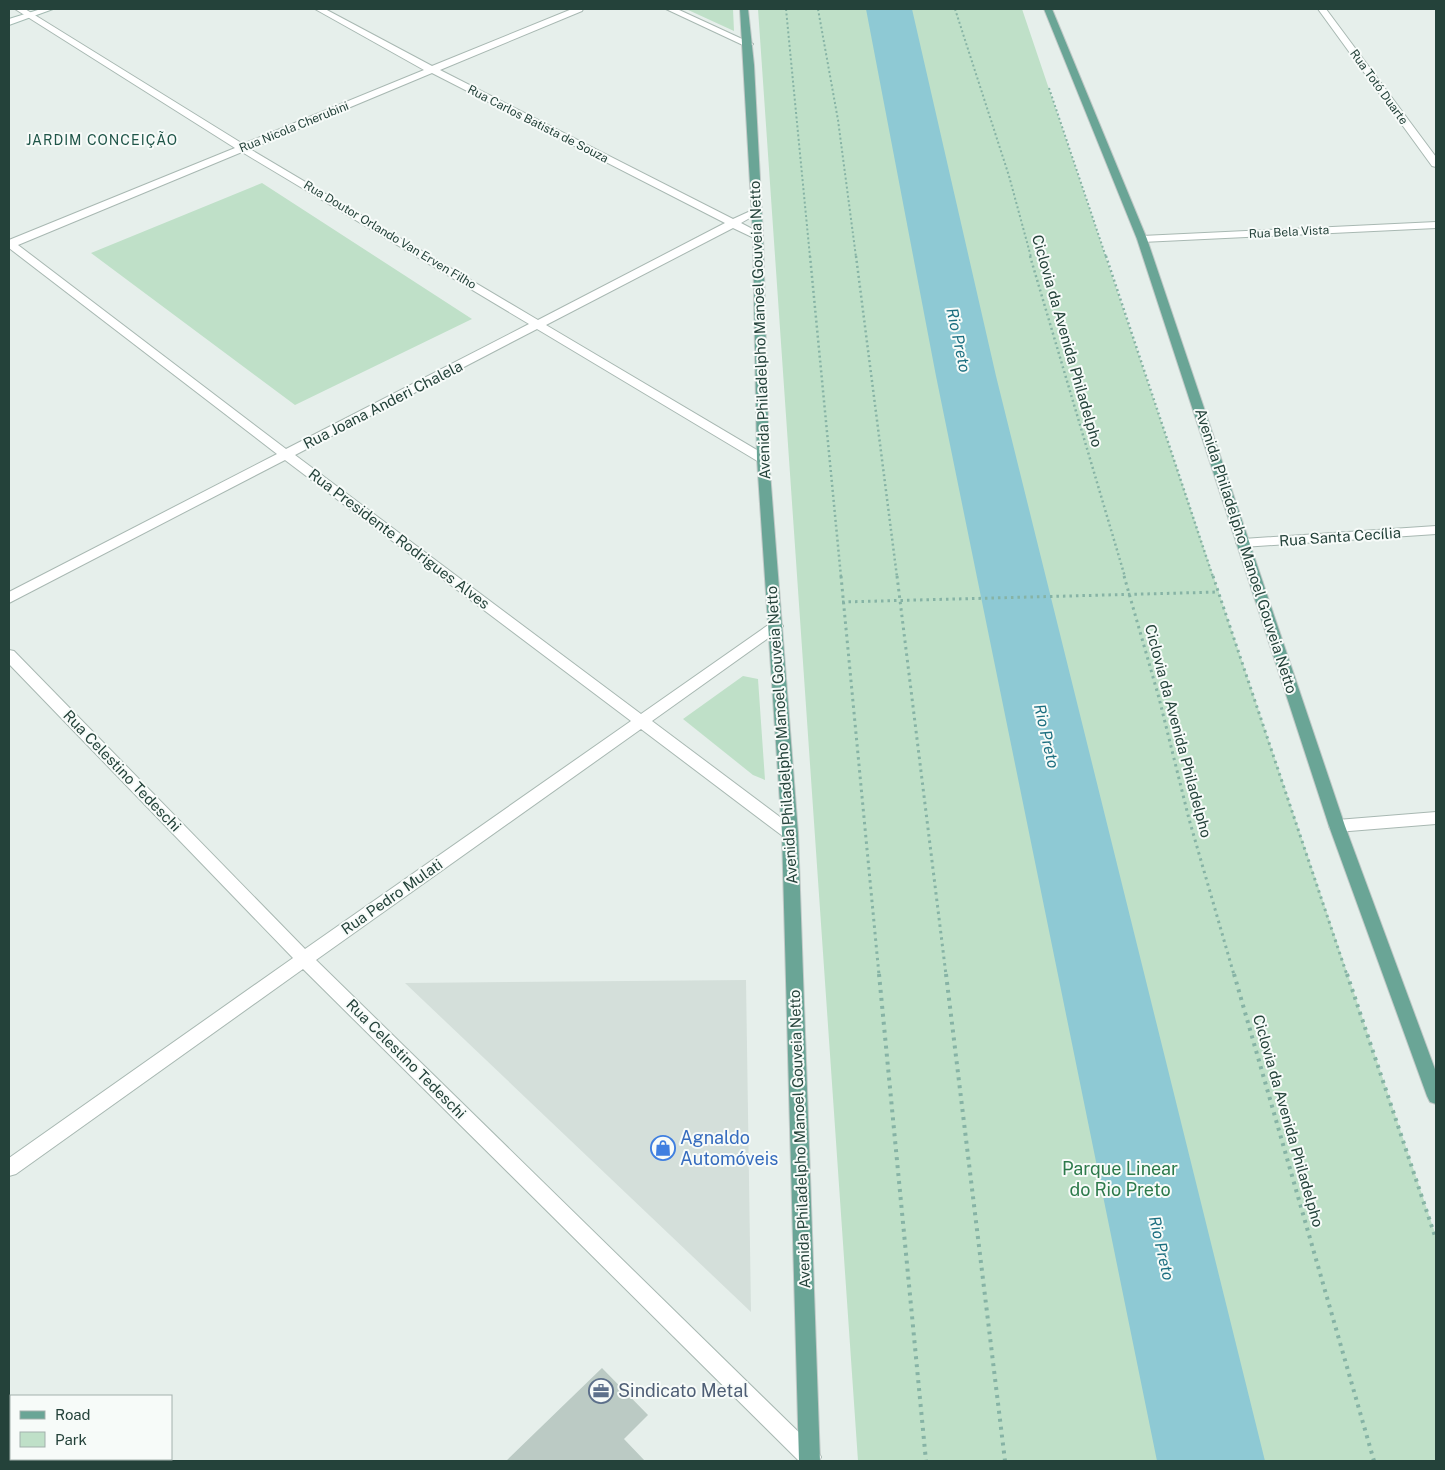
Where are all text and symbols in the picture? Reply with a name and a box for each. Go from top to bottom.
street label: Rua Totó Duarte [1347,47,1411,127]
street label: Rua Carlos Batista de Souza [465,82,611,166]
street label: Rua Nicola Cherubini [237,99,351,155]
district label: JARDIM CONCEIÇÃO [26,131,178,148]
street label: Rua Doutor Orlando Van Erven Filho [301,178,479,292]
street label: Avenida Philadelpho Manoel Gouveia Netto [746,180,773,480]
street label: Rua Bela Vista [1248,223,1330,241]
street label: Ciclovia da Avenida Philadelpho [1029,233,1106,449]
water label: Rio Preto [942,306,975,374]
street label: Rua Joana Anderi Chalela [300,357,465,452]
street label: Avenida Philadelpho Manoel Gouveia Netto [1192,406,1301,696]
street label: Rua Presidente Rodrigues Alves [306,465,493,612]
street label: Rua Santa Cecília [1278,524,1401,549]
street label: Avenida Philadelpho Manoel Gouveia Netto [763,585,800,885]
street label: Ciclovia da Avenida Philadelpho [1142,622,1215,839]
water label: Rio Preto [1030,702,1063,770]
street label: Rua Celestino Tedeschi [60,707,185,835]
street label: Rua Pedro Mulati [338,855,446,938]
street label: Avenida Philadelpho Manoel Gouveia Netto [786,989,813,1289]
street label: Rua Celestino Tedeschi [343,995,470,1122]
street label: Ciclovia da Avenida Philadelpho [1250,1013,1327,1229]
place label: Agnaldo Automóveis [680,1127,778,1169]
shop icon: Agnaldo Automóveis [650,1135,676,1161]
park label: Parque Linear do Rio Preto [1062,1158,1178,1200]
water label: Rio Preto [1145,1214,1178,1282]
office icon: Sindicato Metal [588,1378,614,1404]
place label: Sindicato Metal [618,1380,749,1401]
legend [10,1395,172,1460]
text: Road [55,1406,91,1423]
text: Park [55,1431,87,1448]

